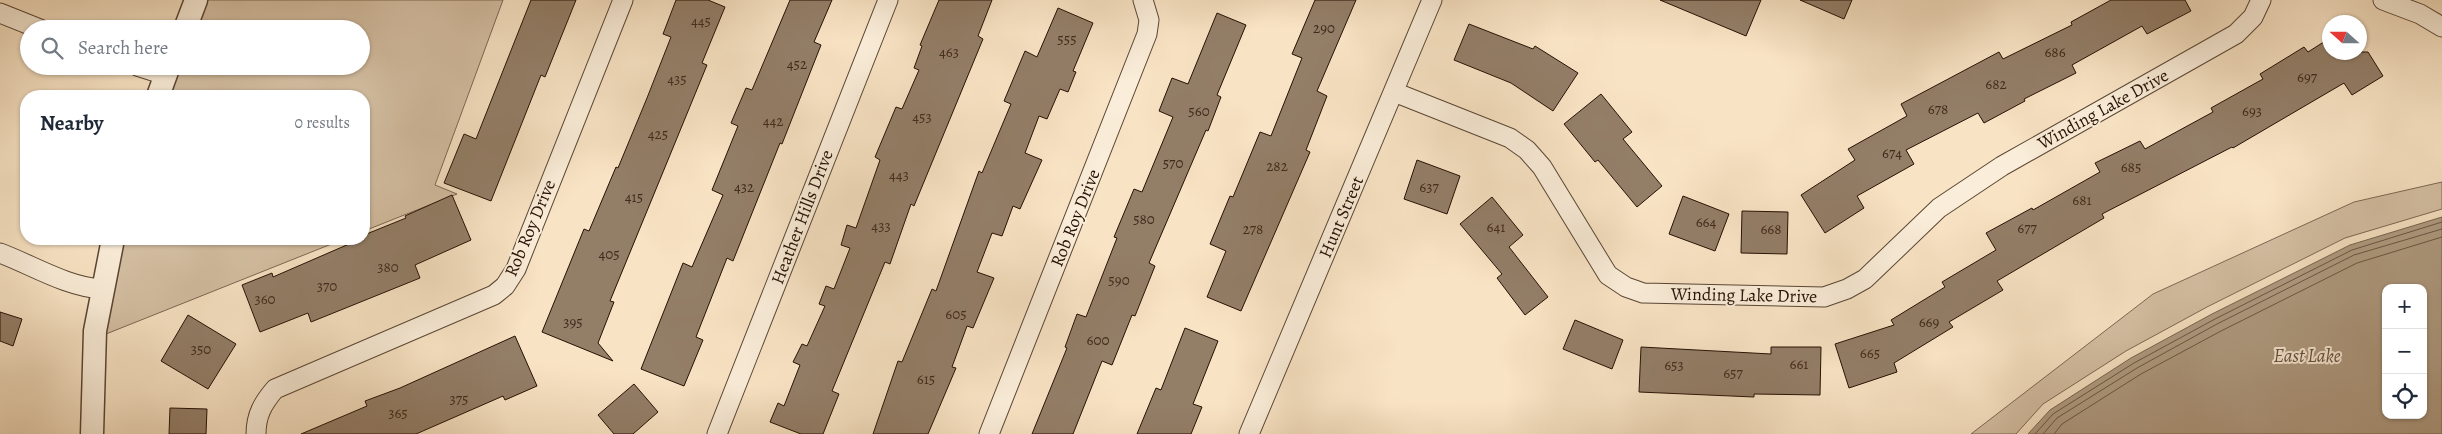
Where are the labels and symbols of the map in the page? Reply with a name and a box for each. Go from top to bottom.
house number: 445 [691,11,711,31]
north arrow [2322,15,2367,60]
house number: 290 [1313,18,1335,38]
house number: 555 [1057,29,1077,49]
house number: 463 [939,42,959,62]
house number: 686 [2044,42,2066,62]
house number: 452 [787,54,807,74]
street label: Winding Lake Drive [2032,63,2173,155]
house number: 697 [2297,67,2318,87]
house number: 435 [667,69,687,89]
house number: 682 [1985,74,2007,94]
house number: 678 [1928,99,1948,119]
house number: 560 [1188,101,1210,121]
house number: 693 [2242,101,2262,121]
house number: 453 [912,107,932,127]
house number: 442 [763,111,783,131]
house number: 425 [648,124,668,144]
house number: 674 [1882,143,1902,163]
street label: Heather Hills Drive [765,146,839,288]
house number: 570 [1163,153,1183,173]
house number: 282 [1266,156,1288,176]
house number: 685 [2121,157,2141,177]
house number: 443 [889,165,909,185]
street label: Rob Roy Drive [1045,166,1105,270]
street label: Hunt Street [1313,172,1369,262]
street label: Rob Roy Drive [499,176,561,280]
house number: 432 [734,177,754,197]
house number: 637 [1419,177,1439,197]
house number: 415 [625,187,643,207]
house number: 681 [2072,190,2092,210]
house number: 580 [1133,209,1155,229]
house number: 664 [1696,212,1717,232]
house number: 433 [871,216,891,236]
house number: 641 [1487,217,1505,237]
house number: 677 [2017,218,2037,238]
house number: 278 [1243,219,1263,239]
house number: 668 [1760,219,1782,239]
house number: 405 [598,244,620,264]
house number: 380 [377,257,399,277]
house number: 590 [1108,270,1130,290]
house number: 370 [317,276,337,296]
street label: Winding Lake Drive [1670,282,1817,308]
house number: 360 [254,289,276,309]
house number: 605 [945,304,967,324]
house number: 395 [563,312,583,332]
house number: 669 [1919,312,1940,332]
house number: 600 [1087,330,1109,350]
house number: 350 [191,339,211,359]
house number: 665 [1860,343,1880,363]
water label: East Lake [2273,343,2341,369]
house number: 661 [1790,354,1809,374]
house number: 653 [1664,355,1684,375]
house number: 657 [1723,363,1744,383]
house number: 615 [917,369,935,389]
house number: 375 [450,389,469,409]
house number: 365 [388,403,408,423]

